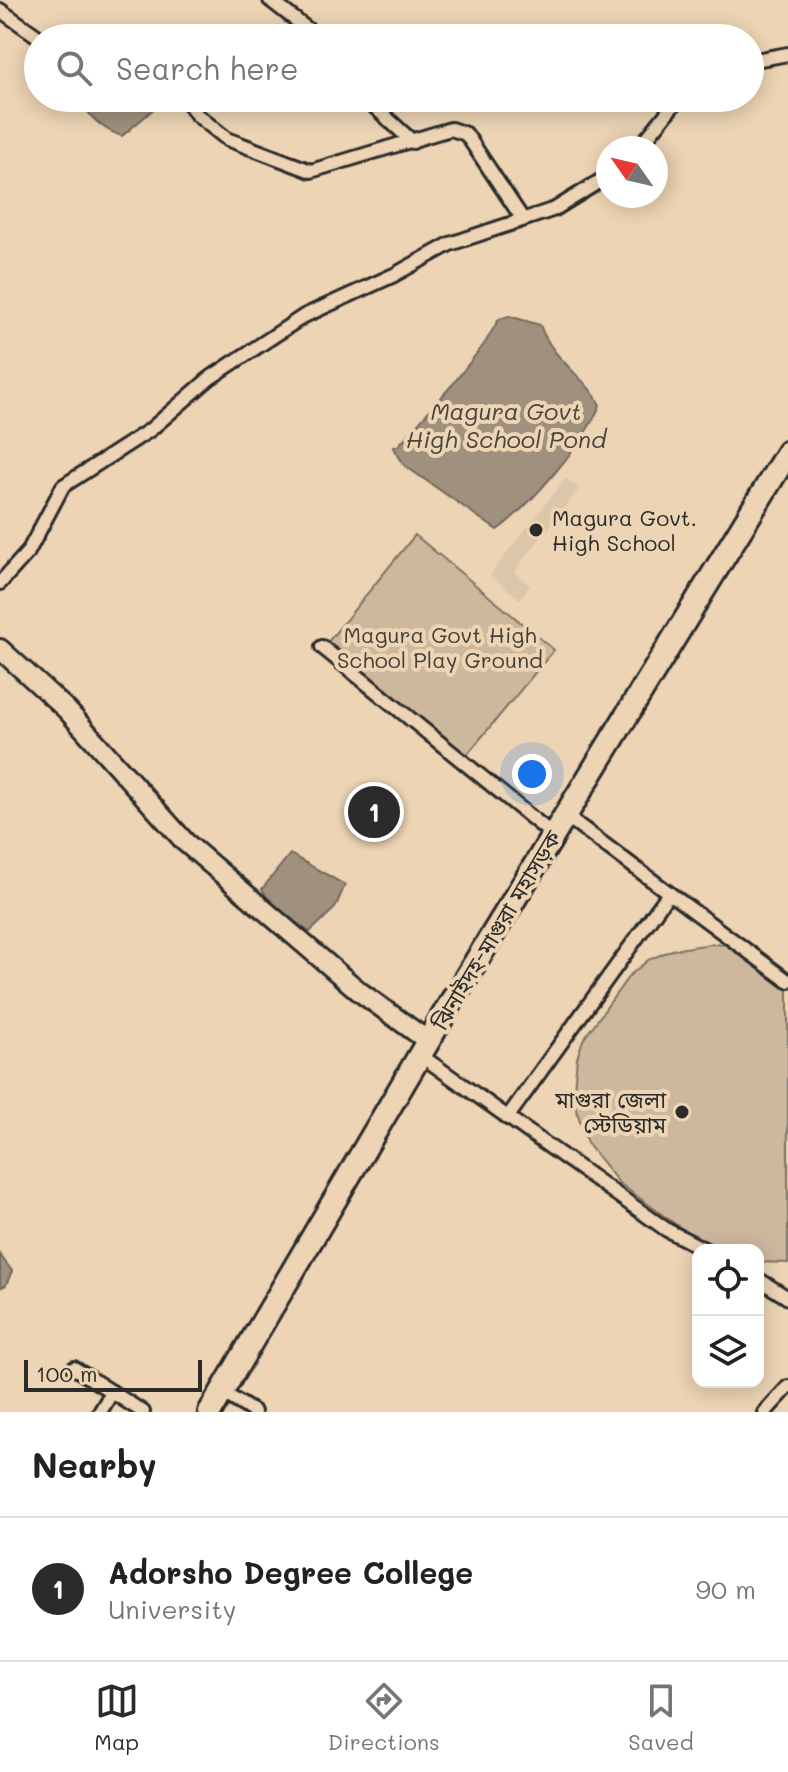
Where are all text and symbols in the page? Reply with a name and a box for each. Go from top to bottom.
search box [24,24,764,112]
icon: search [52,46,96,90]
text: Search here [116,48,299,88]
north arrow [596,136,668,208]
water label: Magura Govt High School Pond [406,395,608,454]
place label: Magura Govt. High School [552,503,697,557]
marker: Magura Govt. High School [527,521,545,539]
park label: Magura Govt High School Play Ground [337,620,543,674]
your location [512,754,552,794]
pin: 1 [348,782,400,842]
street label: ঝিনাইদহ-মাগুরা মহাসড়ক [424,825,567,1036]
place label: মাগুরা জেলা স্টেডিয়াম [554,1085,667,1139]
marker: মাগুরা জেলা স্টেডিয়াম [673,1103,691,1121]
map controls [692,1244,764,1388]
button: locate [692,1244,764,1316]
button: layers [692,1316,764,1388]
scale bar [24,1356,202,1392]
text: 100 m [36,1359,98,1388]
text: Nearby [32,1442,157,1487]
text: Adorsho Degree College [108,1552,473,1592]
text: 1 [52,1572,64,1606]
text: 90 m [696,1572,756,1606]
text: University [108,1592,236,1626]
tab: Map [94,1679,139,1756]
tab: Directions [328,1679,440,1756]
tab: Saved [628,1679,694,1756]

